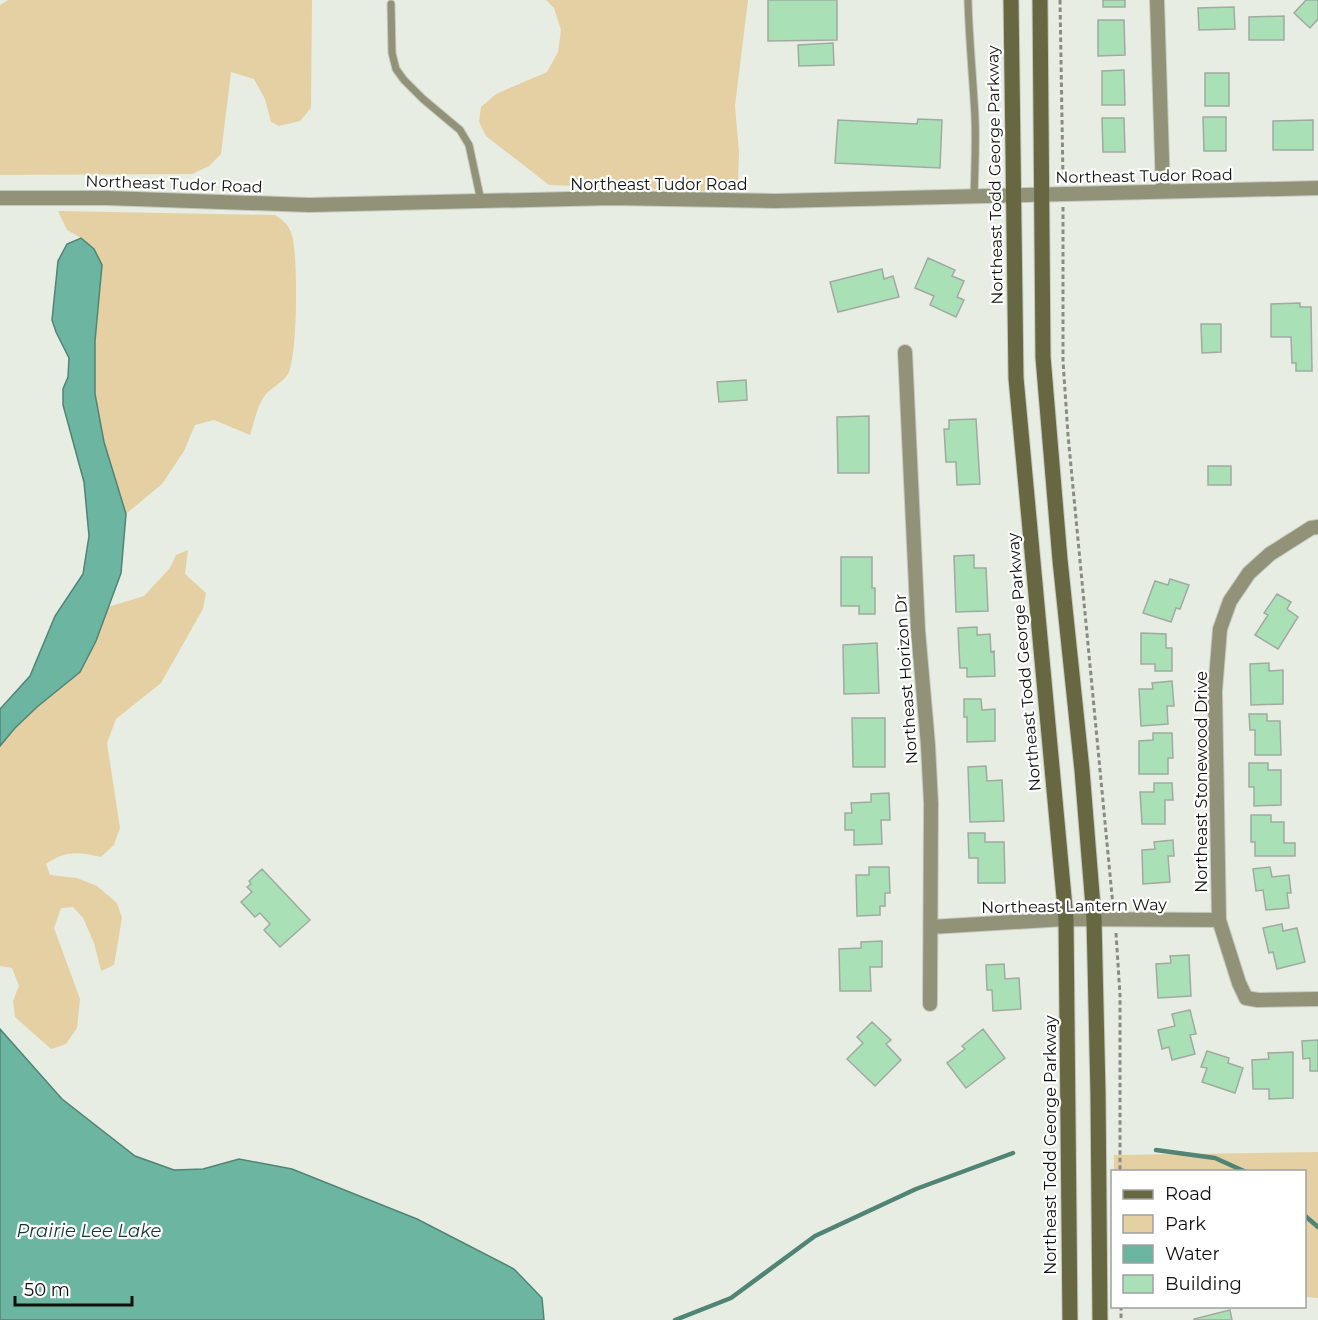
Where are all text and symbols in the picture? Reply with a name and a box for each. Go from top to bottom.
street label: Northeast Todd George Parkway [983,45,1007,305]
street label: Northeast Tudor Road [1055,165,1233,187]
street label: Northeast Tudor Road [85,171,263,197]
street label: Northeast Tudor Road [570,175,748,194]
street label: Northeast Todd George Parkway [1003,532,1045,792]
street label: Northeast Horizon Dr [891,593,921,765]
street label: Northeast Stonewood Drive [1192,671,1211,893]
street label: Northeast Lantern Way [981,895,1167,917]
street label: Northeast Todd George Parkway [1041,1015,1060,1275]
legend [1111,1170,1306,1308]
text: Road [1165,1183,1212,1205]
text: Park [1165,1213,1206,1235]
water label: Prairie Lee Lake [17,1220,162,1242]
text: Water [1165,1243,1220,1265]
scale bar [15,1269,132,1307]
text: Building [1165,1273,1242,1295]
text: 50 m [24,1279,70,1301]

